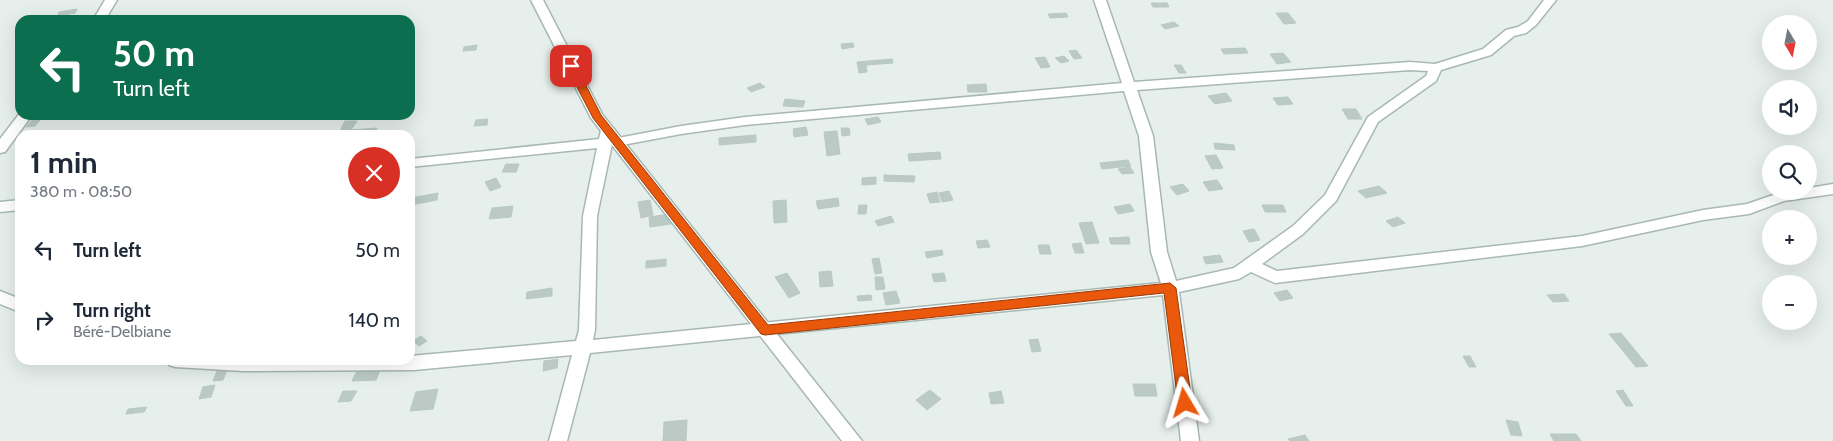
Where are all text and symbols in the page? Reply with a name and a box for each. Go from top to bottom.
north arrow [1762,15,1818,70]
map controls [1762,15,1817,330]
text: 50 m [113,32,195,75]
icon: left [30,35,95,100]
pin [550,45,592,87]
icon: arrive [557,52,585,80]
text: Turn left [113,75,190,102]
button: sound [1762,80,1817,135]
text: 1 min [30,144,98,181]
button: search [1762,145,1817,200]
button: close [348,147,400,199]
text: 380 m · 08:50 [30,182,132,201]
button: + [1762,210,1817,265]
icon: left [30,236,58,264]
text: Turn left [73,239,141,262]
text: 50 m [356,239,400,262]
button: − [1762,275,1817,330]
text: Turn right [73,299,151,322]
icon: right [30,306,58,334]
text: 140 m [349,309,400,332]
text: Béré-Delbiane [73,322,171,341]
position arrow [1158,376,1210,428]

